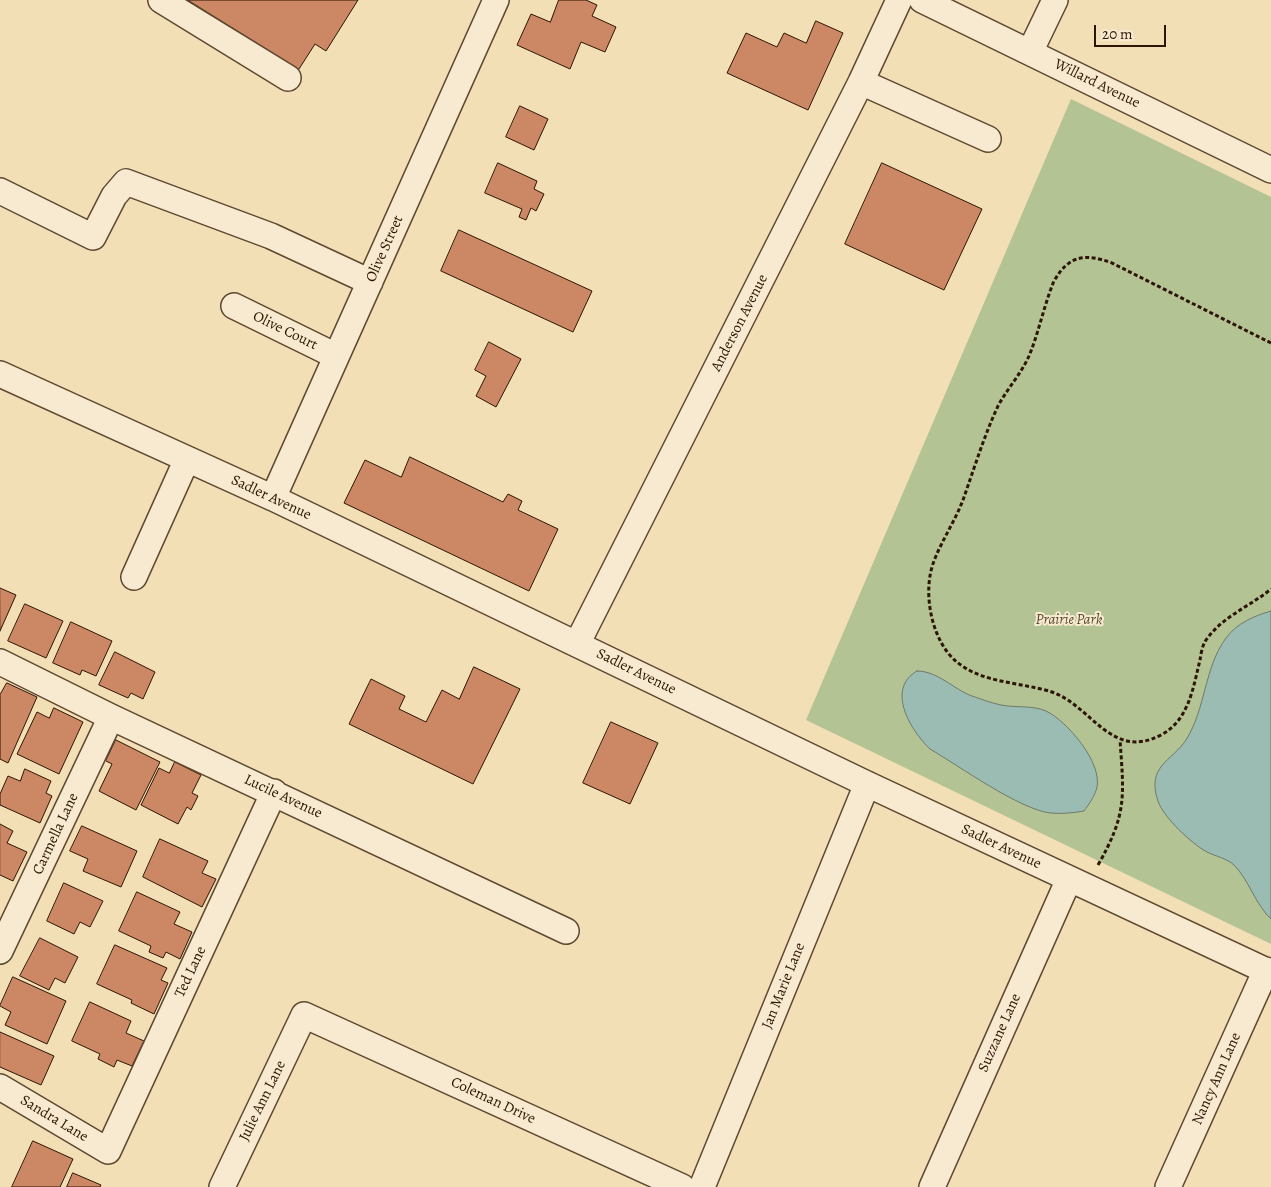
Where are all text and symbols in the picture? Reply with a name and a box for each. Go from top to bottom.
scale bar [1096,15,1168,47]
text: 20 m [1102,24,1133,44]
street label: Willard Avenue [1051,55,1143,113]
street label: Olive Street [362,213,408,285]
street label: Anderson Avenue [708,271,772,375]
street label: Olive Court [250,308,320,354]
street label: Sadler Avenue [228,472,314,524]
park label: Prairie Park [1036,611,1102,629]
street label: Sadler Avenue [593,645,679,699]
street label: Lucile Avenue [241,771,325,823]
street label: Carmella Lane [29,790,83,878]
street label: Sadler Avenue [958,821,1044,873]
street label: Jan Marie Lane [759,940,809,1032]
street label: Ted Lane [171,943,211,1001]
street label: Suzzane Lane [975,991,1025,1075]
street label: Nancy Ann Lane [1189,1030,1245,1128]
street label: Julie Ann Lane [236,1058,290,1144]
street label: Coleman Drive [448,1074,538,1128]
street label: Sandra Lane [17,1092,91,1146]

